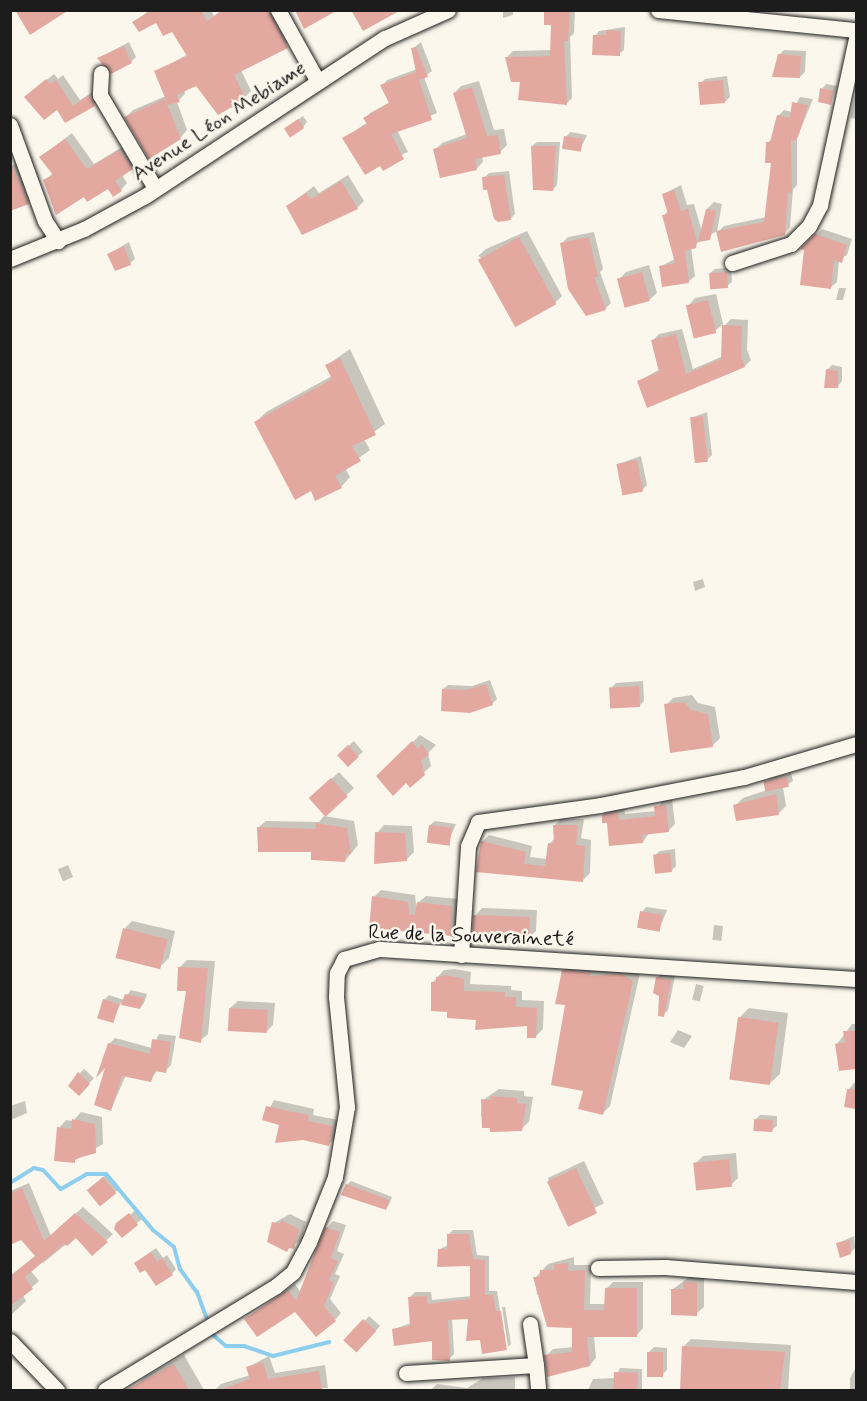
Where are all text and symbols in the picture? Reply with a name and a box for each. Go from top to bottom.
street label: Avenue Léon Mebiame [124,53,314,189]
street label: Rue de la Souveraineté [373,920,569,952]

